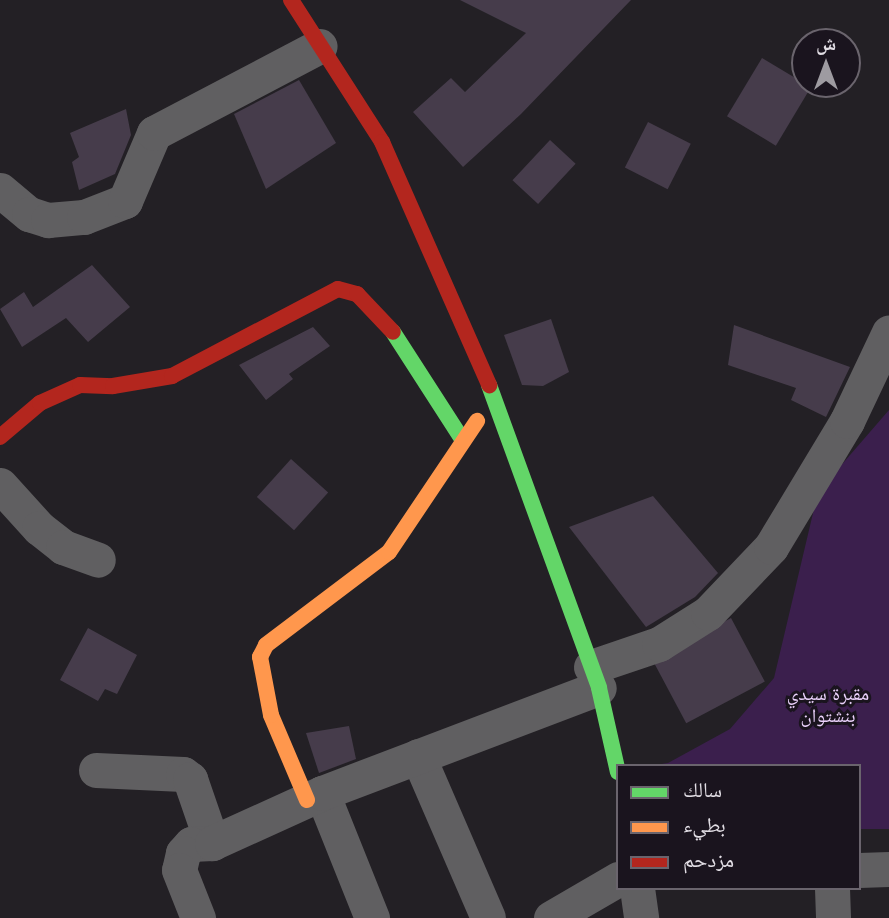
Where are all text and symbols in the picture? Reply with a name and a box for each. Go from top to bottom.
north arrow [791,28,861,98]
text: ش [816,32,836,55]
park label: مقبرة سيدي بنشتوان [787,683,869,727]
legend [616,764,861,890]
text: سالك [683,777,722,802]
text: بطيء [683,812,726,837]
text: مزدحم [683,847,734,872]

